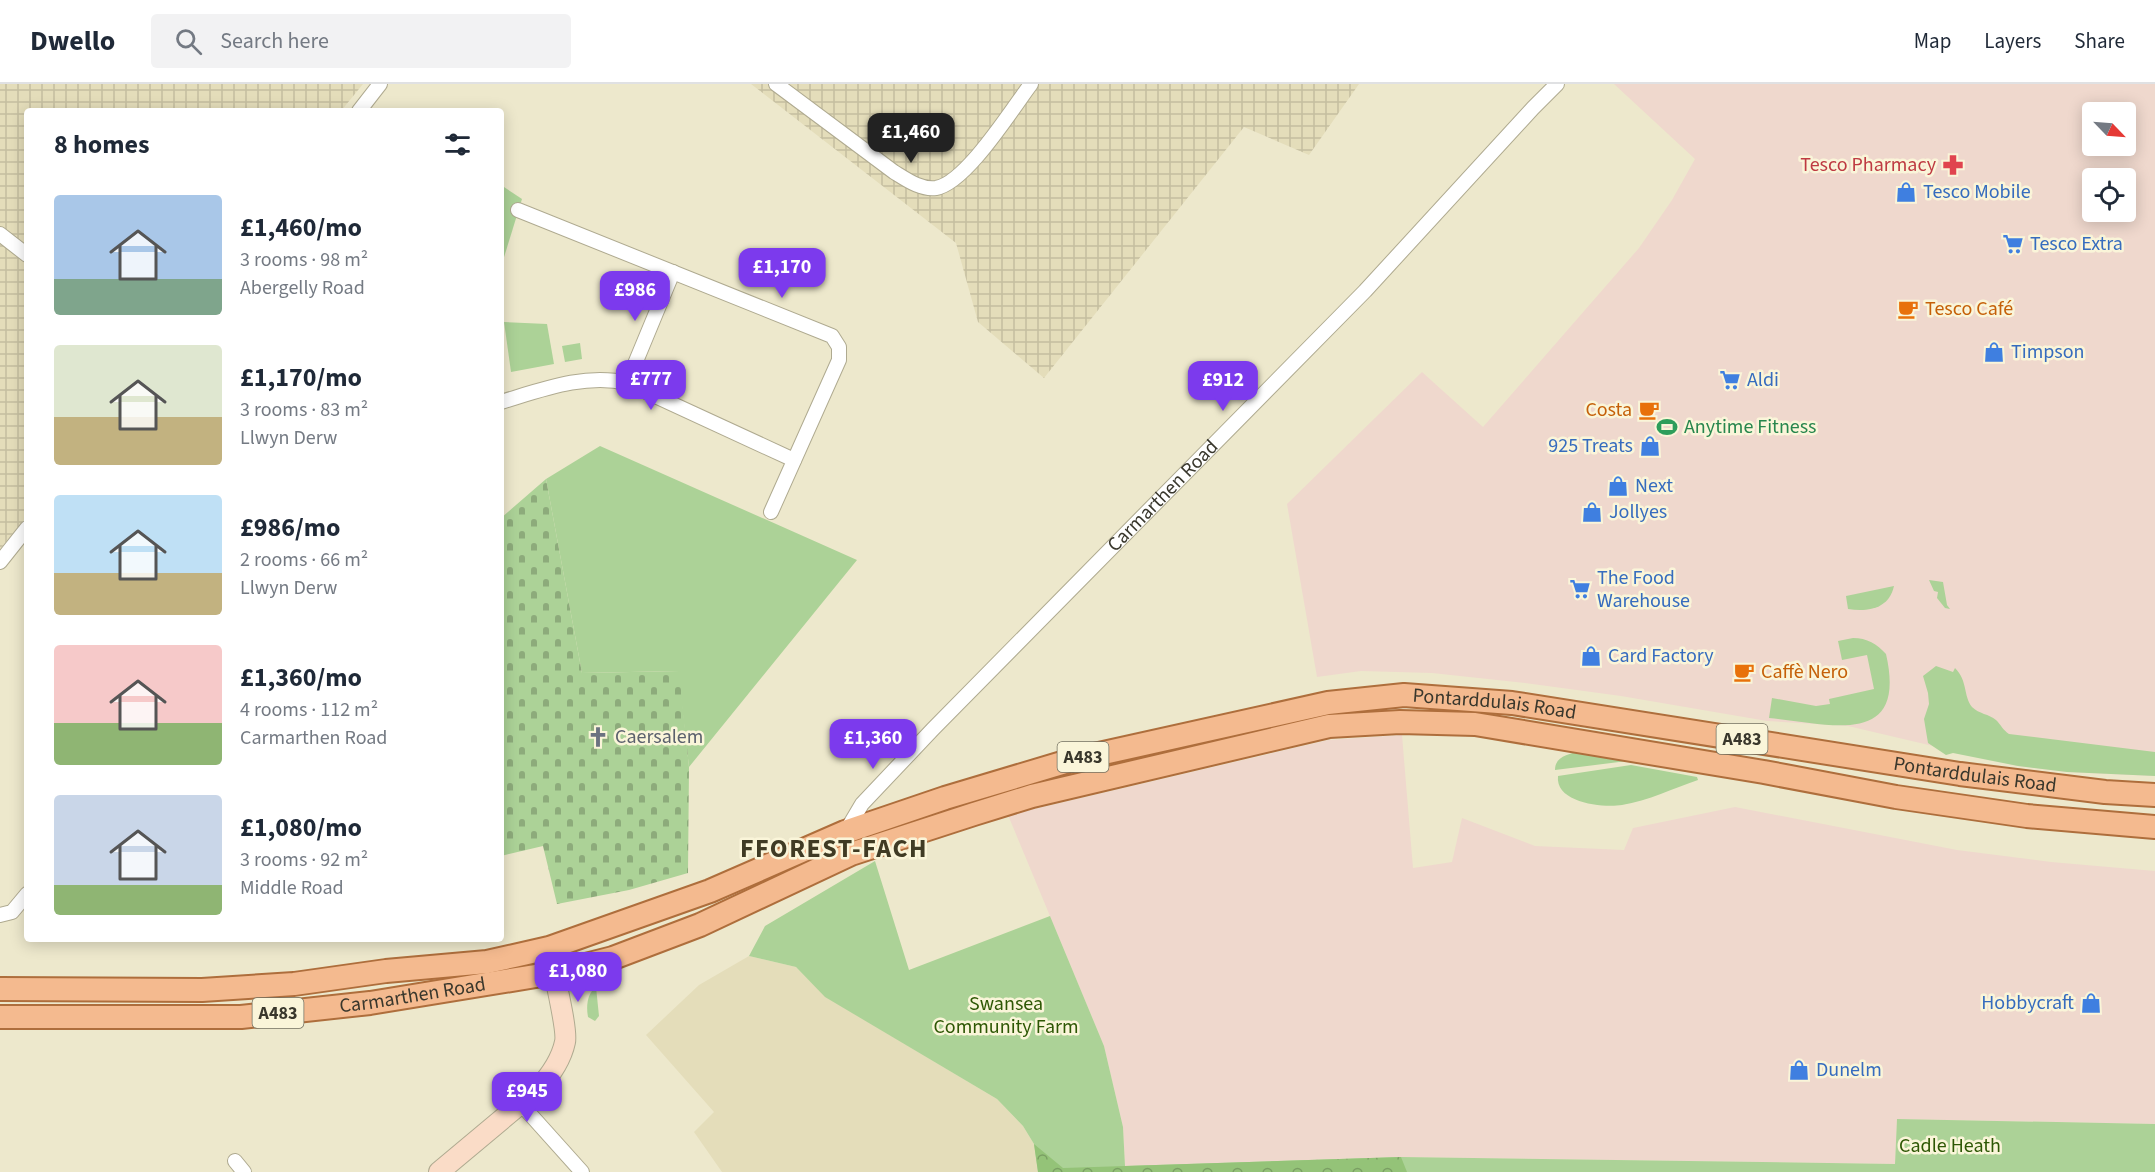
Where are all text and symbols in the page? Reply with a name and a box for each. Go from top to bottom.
search box [151,14,571,68]
text: Dwello [30,21,115,61]
icon: search [172,25,205,58]
text: Search here [220,25,329,57]
text: Map [1914,26,1951,56]
text: Layers [1984,26,2041,56]
text: Share [2074,26,2125,56]
north arrow [2082,102,2136,156]
map controls [2082,102,2136,222]
pin: £1,460 [862,113,960,164]
text: £1,460 [882,118,940,146]
text: 8 homes [54,126,149,163]
icon: filters [441,128,474,161]
place label: Tesco Pharmacy [1800,151,1937,179]
pharmacy icon: Tesco Pharmacy [1941,153,1965,177]
button: locate [2082,168,2136,222]
place label: Tesco Mobile [1923,178,2031,206]
shop icon: Tesco Mobile [1894,180,1918,204]
text: £1,460/mo [240,209,362,246]
icon: home [102,219,174,291]
place label: Tesco Extra [2030,230,2123,258]
supermarket icon: Tesco Extra [2001,232,2025,256]
text: 3 rooms · 98 m² [240,246,368,274]
pin: £1,170 [733,248,831,299]
text: £1,170 [753,253,811,281]
pin: £986 [599,271,671,322]
text: Abergelly Road [240,274,365,302]
text: £986 [614,276,656,304]
place label: Tesco Café [1925,295,2013,323]
cafe icon: Tesco Café [1896,297,1920,321]
place label: Timpson [2011,338,2084,366]
shop icon: Timpson [1982,340,2006,364]
text: £1,170/mo [240,359,362,396]
pin: £777 [615,360,687,411]
pin: £912 [1187,361,1259,412]
text: £777 [630,365,672,393]
text: £912 [1202,366,1244,394]
place label: Aldi [1747,366,1779,394]
supermarket icon: Aldi [1718,368,1742,392]
icon: home [102,369,174,441]
text: 3 rooms · 83 m² [240,396,368,424]
place label: Costa [1585,396,1632,424]
cafe icon: Costa [1637,398,1661,422]
place label: Anytime Fitness [1684,413,1817,441]
sports icon: Anytime Fitness [1655,415,1679,439]
text: Llwyn Derw [240,424,337,452]
place label: 925 Treats [1548,432,1633,460]
street label: Carmarthen Road [1101,434,1225,558]
shop icon: 925 Treats [1638,434,1662,458]
place label: Next [1635,472,1673,500]
shop icon: Next [1606,474,1630,498]
place label: Jollyes [1609,498,1667,526]
shop icon: Jollyes [1580,500,1604,524]
text: £986/mo [240,509,340,546]
icon: home [102,519,174,591]
text: 2 rooms · 66 m² [240,546,368,574]
place label: The Food Warehouse [1597,564,1690,615]
text: Llwyn Derw [240,574,337,602]
supermarket icon: The Food Warehouse [1568,577,1592,601]
place label: Card Factory [1608,642,1714,670]
shop icon: Card Factory [1579,644,1603,668]
place label: Caffè Nero [1761,658,1848,686]
text: £1,360/mo [240,659,362,696]
cafe icon: Caffè Nero [1732,660,1756,684]
icon: home [102,669,174,741]
street label: Pontarddulais Road [1412,682,1578,727]
text: 4 rooms · 112 m² [240,696,378,724]
pin: £1,360 [824,719,922,770]
place label: Caersalem [615,723,703,751]
text: Carmarthen Road [240,724,387,752]
text: £1,360 [844,724,902,752]
road number: A483 [1716,724,1768,754]
church icon: Caersalem [586,725,610,749]
road number: A483 [1058,742,1108,772]
street label: Pontarddulais Road [1891,750,2058,800]
text: £1,080/mo [240,809,362,846]
icon: home [102,819,174,891]
district label: FFOREST-FACH [740,830,928,867]
text: 3 rooms · 92 m² [240,846,368,874]
text: Middle Road [240,874,344,902]
pin: £1,080 [529,952,627,1003]
text: £1,080 [549,957,607,985]
street label: Carmarthen Road [338,970,488,1020]
place label: Hobbycraft [1981,989,2074,1017]
park label: Swansea Community Farm [933,990,1079,1041]
shop icon: Hobbycraft [2079,991,2103,1015]
road number: A483 [252,998,304,1028]
place label: Dunelm [1816,1056,1882,1084]
shop icon: Dunelm [1787,1058,1811,1082]
pin: £945 [491,1072,563,1123]
text: £945 [506,1077,548,1105]
park label: Cadle Heath [1899,1132,2001,1160]

